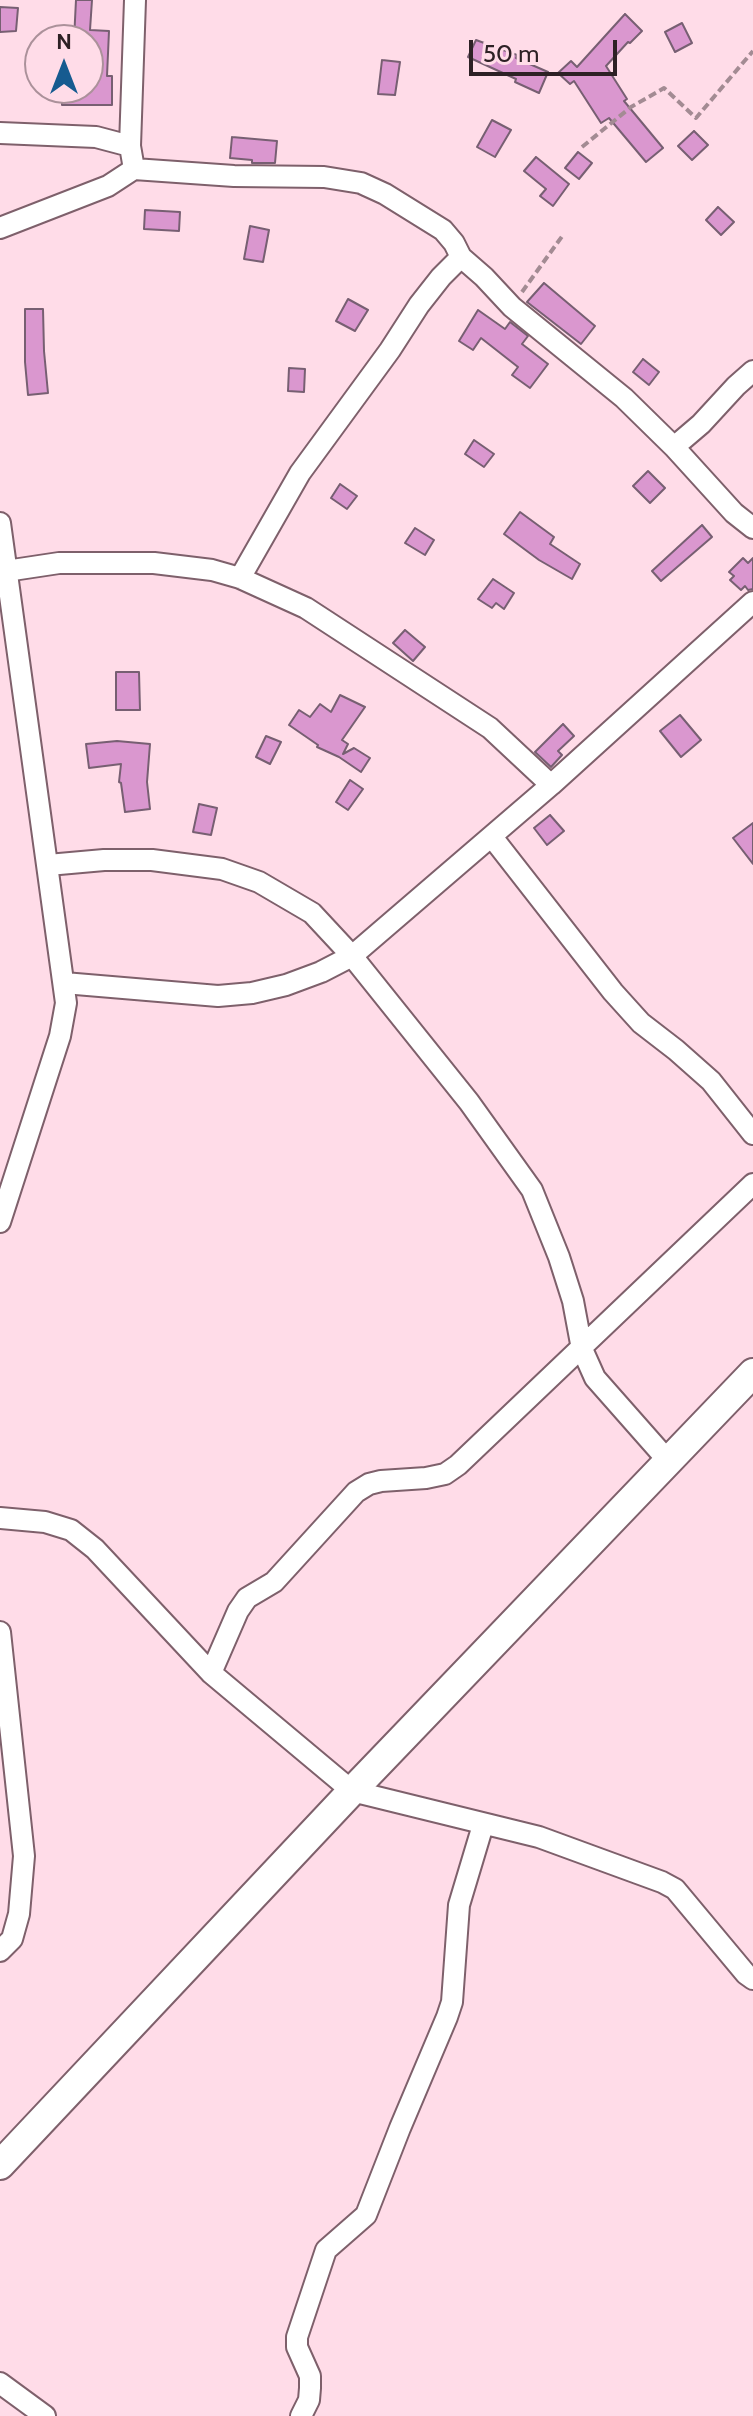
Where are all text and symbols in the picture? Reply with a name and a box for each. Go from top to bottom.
north arrow [24,24,104,104]
scale bar [473,24,621,74]
text: N [56,28,72,55]
text: 50 m [483,39,539,68]

